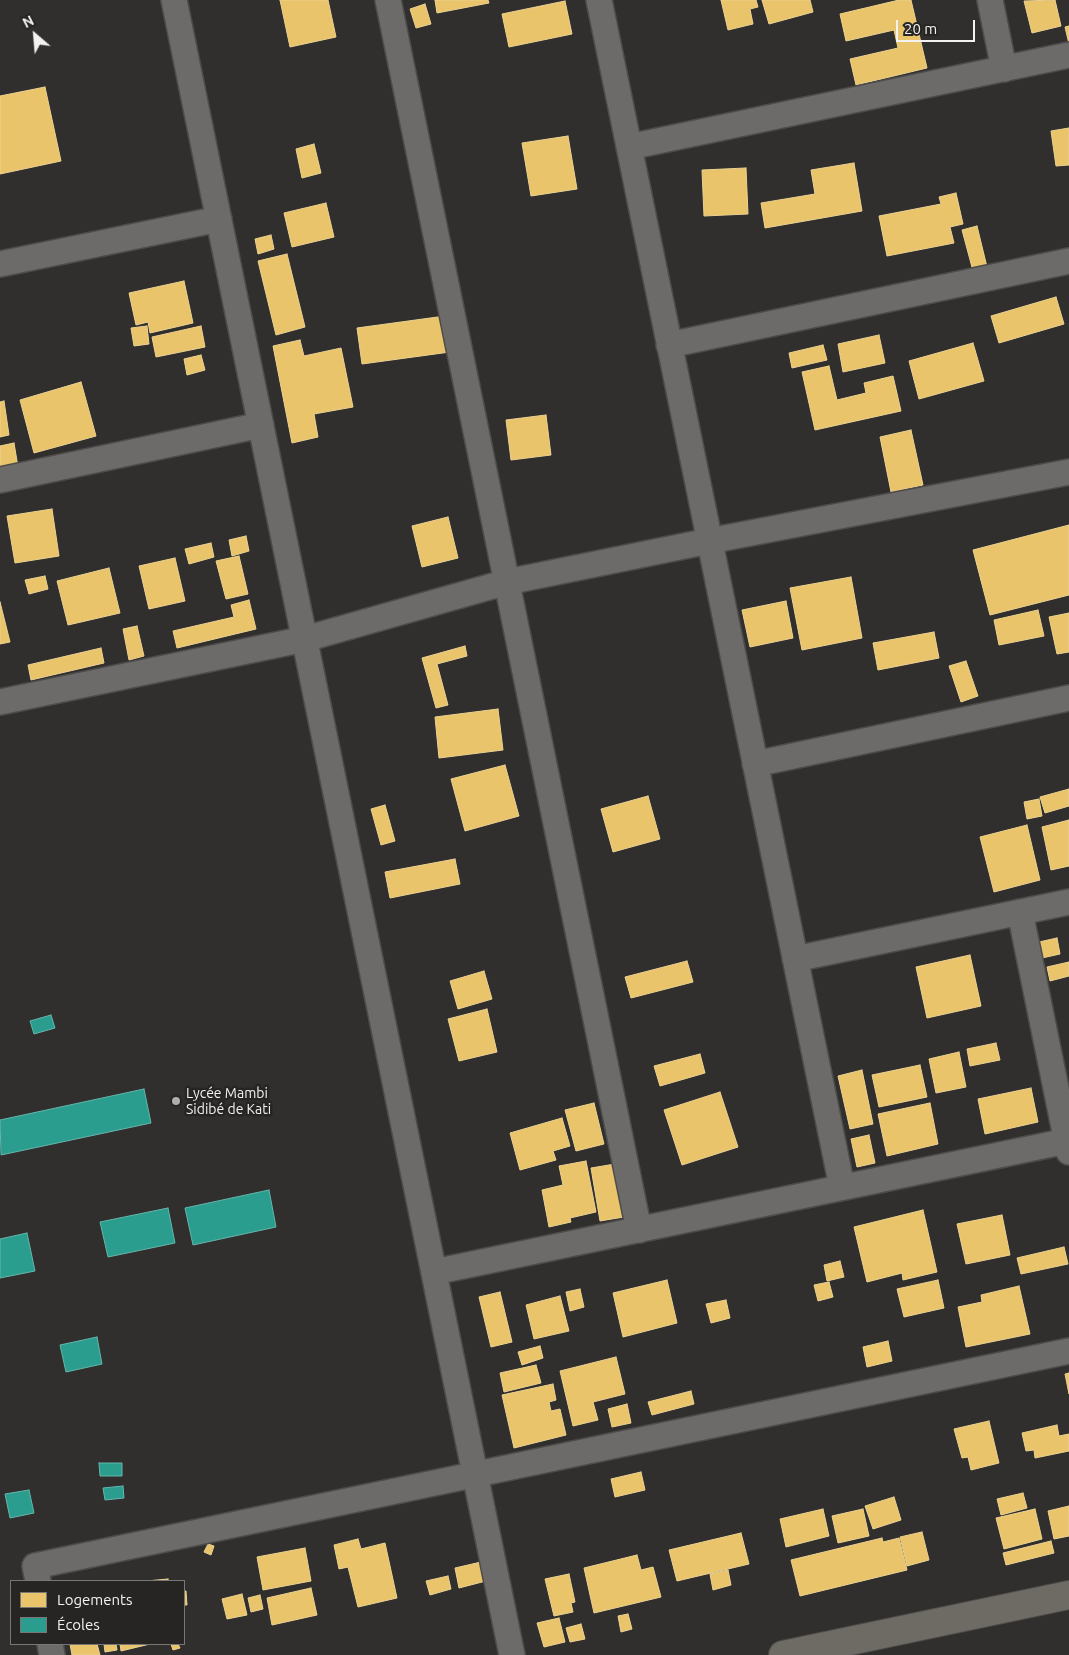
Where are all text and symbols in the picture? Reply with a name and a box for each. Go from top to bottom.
north arrow [10,10,60,60]
scale bar [899,10,978,42]
text: N [20,12,36,31]
text: 20 m [904,20,937,37]
place label: Lycée Mambi Sidibé de Kati [186,1085,271,1118]
marker: Lycée Mambi Sidibé de Kati [170,1095,182,1107]
legend [10,1580,185,1645]
text: Logements [57,1591,133,1608]
text: Écoles [57,1616,100,1633]

